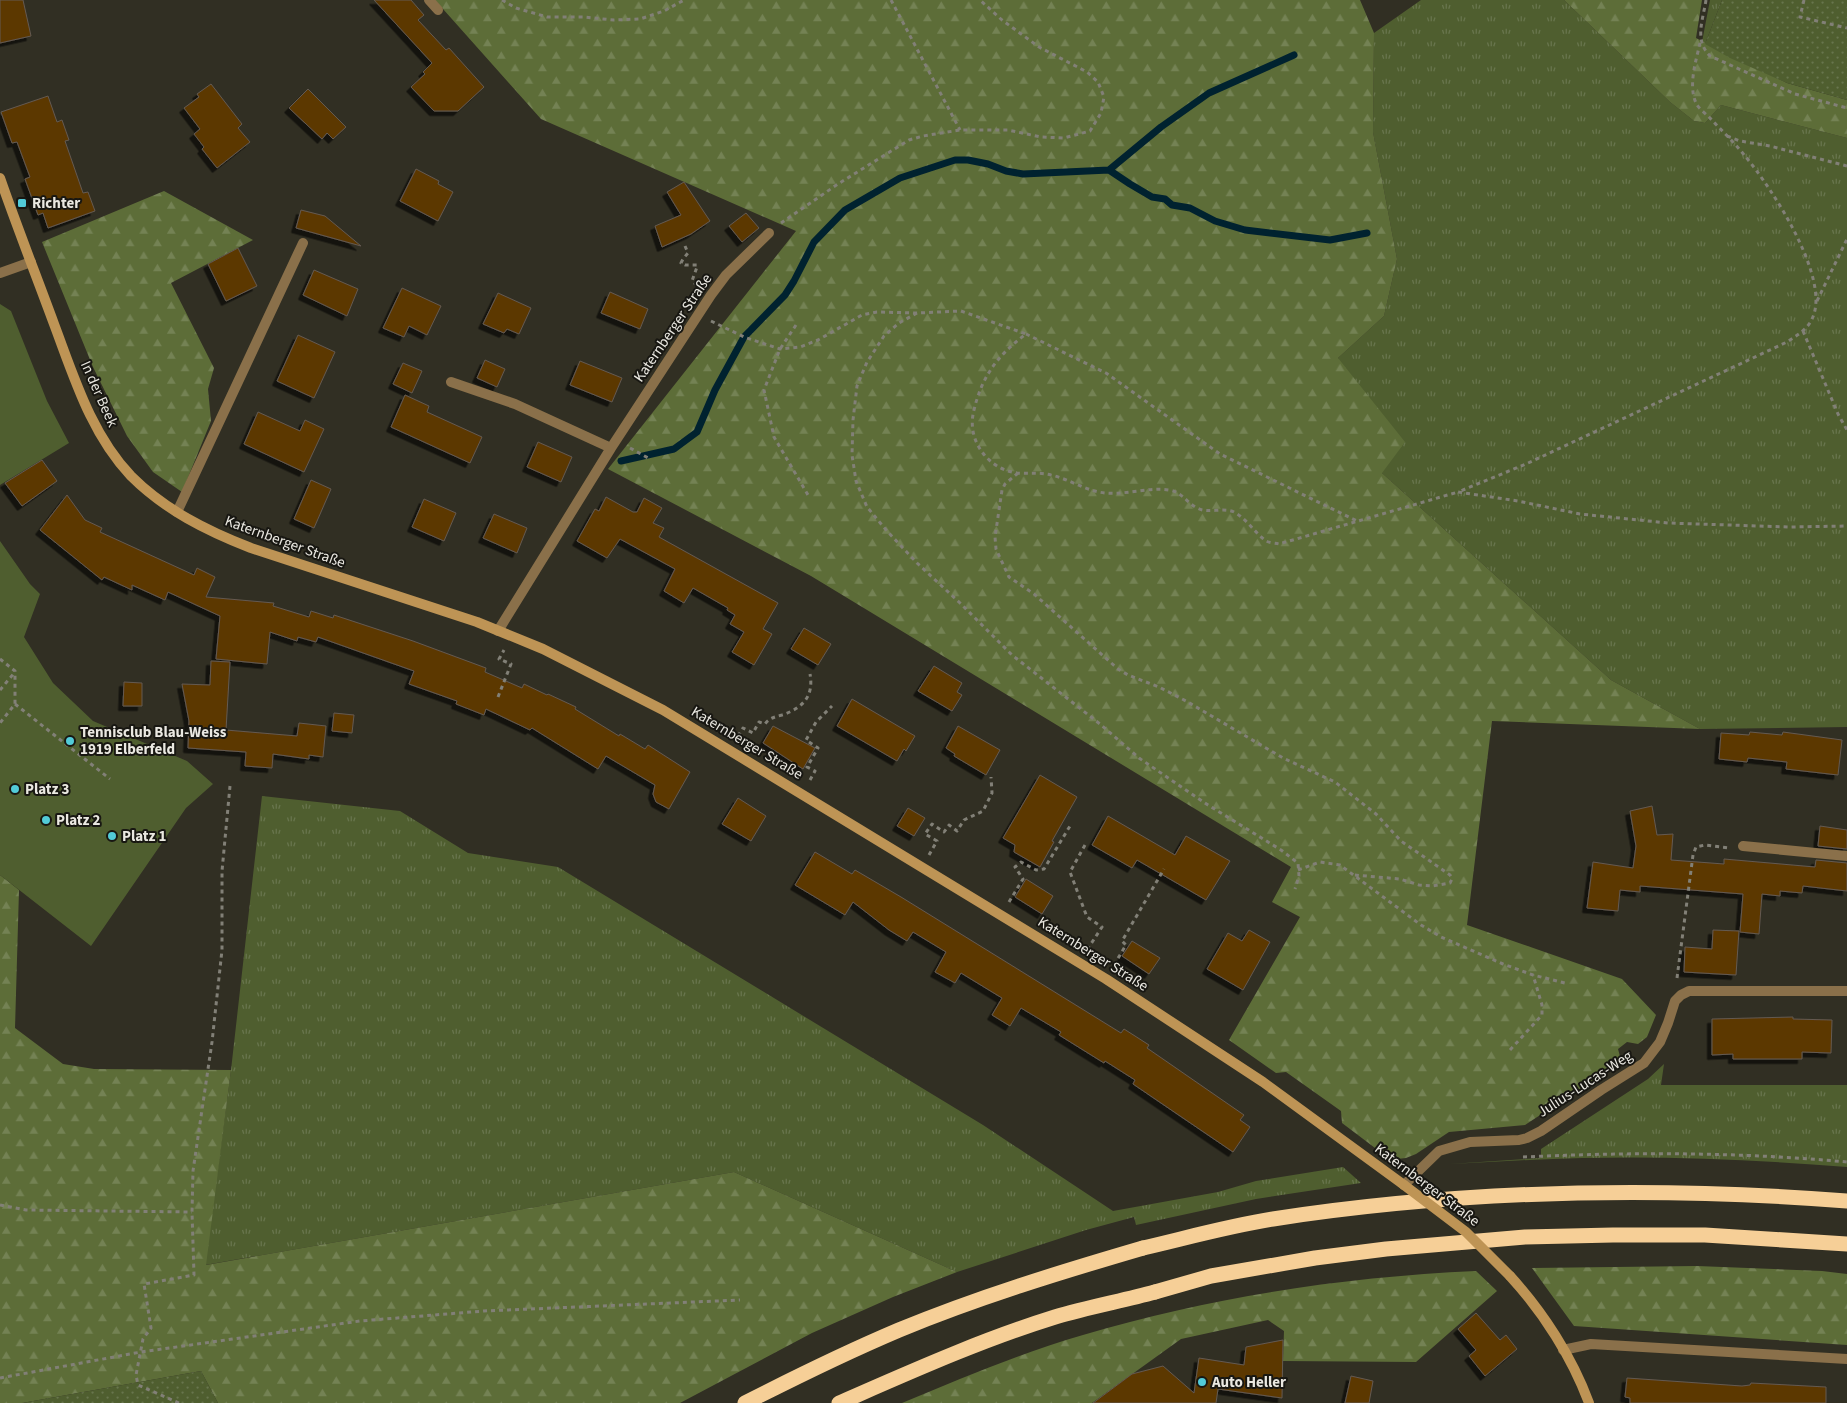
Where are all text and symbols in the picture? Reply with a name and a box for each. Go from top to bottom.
place label: Richter [32,193,80,214]
marker: Richter [16,197,28,209]
street label: Katernberger Straße [629,270,717,386]
street label: In der Beek [75,358,123,431]
street label: Katernberger Straße [222,510,348,574]
street label: Katernberger Straße [687,701,807,785]
place label: Tennisclub Blau-Weiss 1919 Elberfeld [80,722,227,760]
marker: Tennisclub Blau-Weiss 1919 Elberfeld [64,735,76,747]
place label: Platz 3 [25,779,70,800]
marker: Platz 3 [9,783,21,795]
place label: Platz 2 [56,810,101,831]
marker: Platz 2 [40,814,52,826]
place label: Platz 1 [122,826,167,847]
marker: Platz 1 [106,830,118,842]
street label: Katernberger Straße [1034,912,1152,996]
street label: Julius-Lucas-Weg [1533,1045,1637,1123]
street label: Katernberger Straße [1370,1138,1484,1232]
place label: Auto Heller [1211,1372,1286,1393]
marker: Auto Heller [1196,1376,1208,1388]

